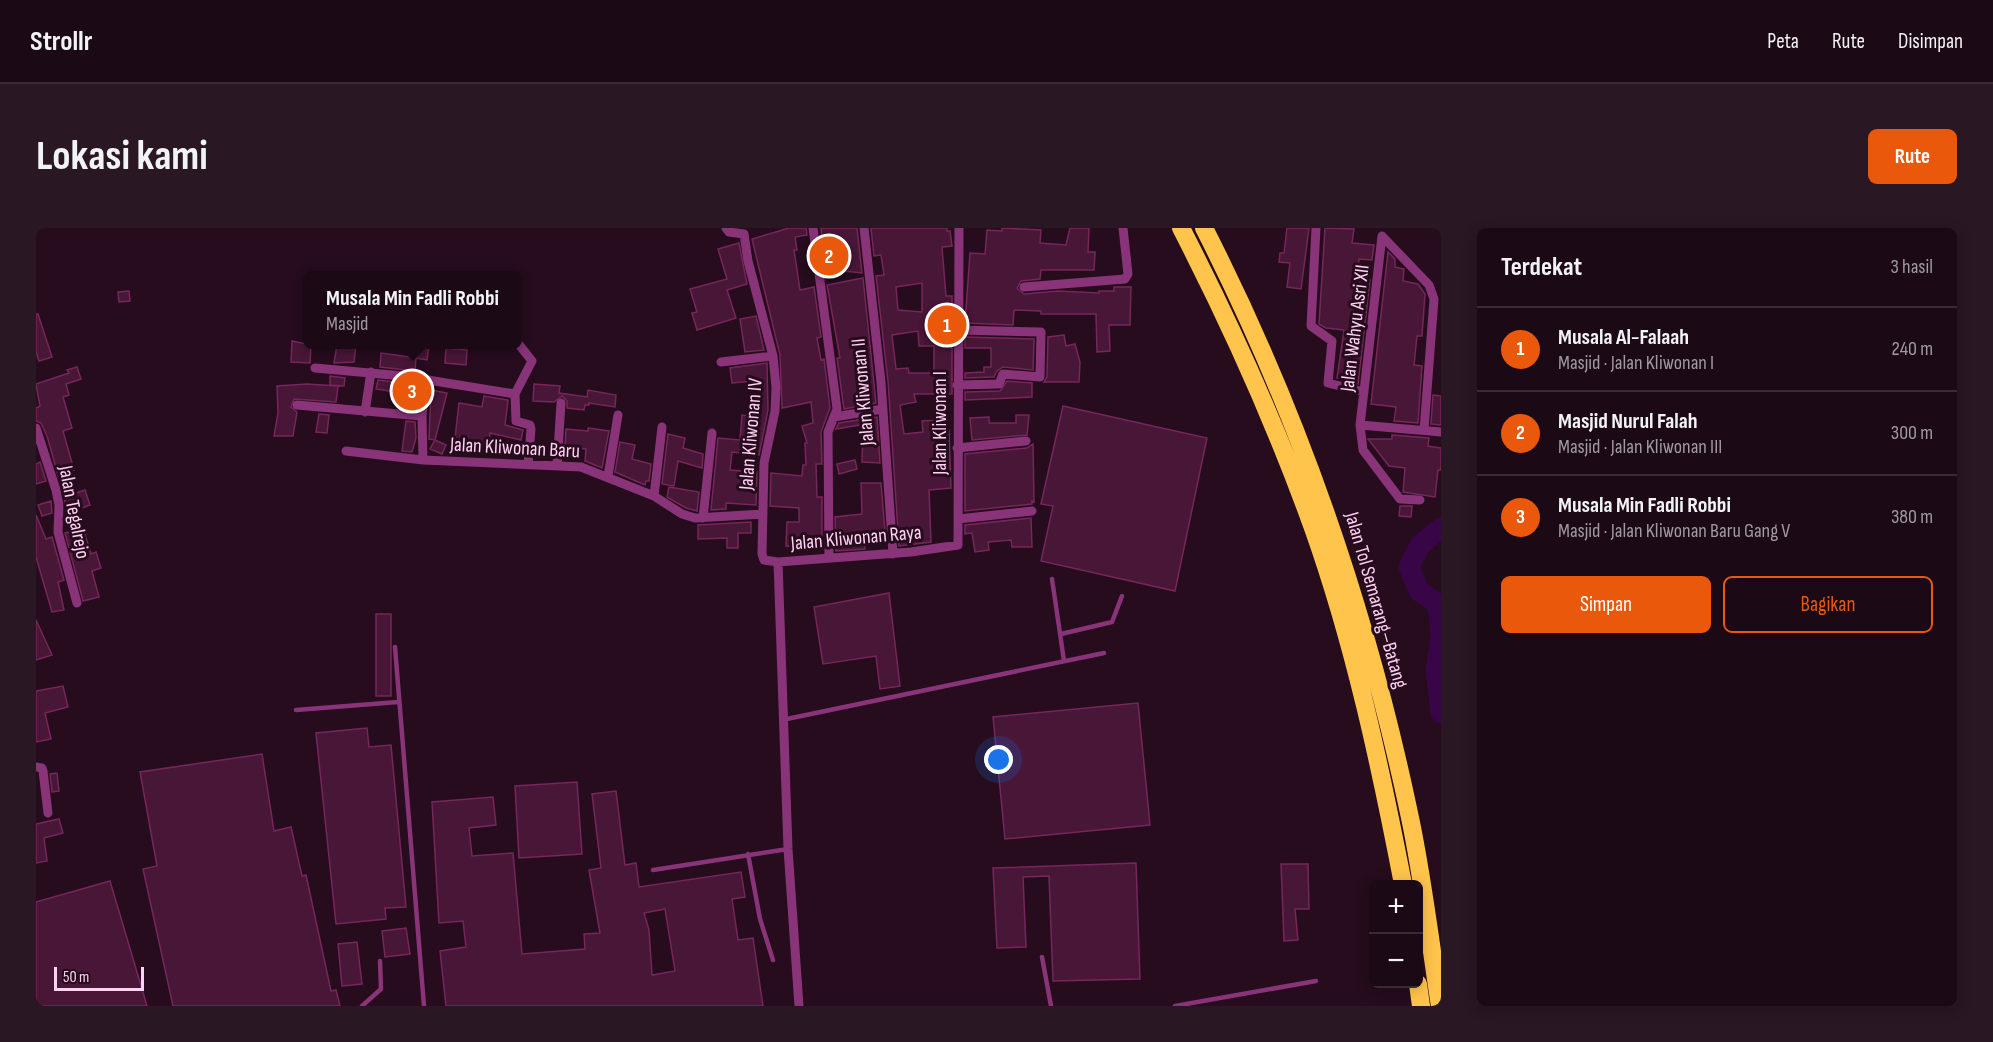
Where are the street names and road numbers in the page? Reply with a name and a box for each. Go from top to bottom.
street label: Jalan Wahyu Asri XII [1335,263,1375,394]
street label: Jalan Kliwonan II [846,337,880,447]
street label: Jalan Kliwonan I [928,371,952,476]
street label: Jalan Kliwonan IV [734,377,768,492]
street label: Jalan Kliwonan Baru [448,433,581,463]
street label: Jalan Tegalrejo [53,463,95,561]
street label: Jalan Tol Semarang–Batang [1339,508,1413,691]
street label: Jalan Kliwonan Raya [789,520,922,556]

